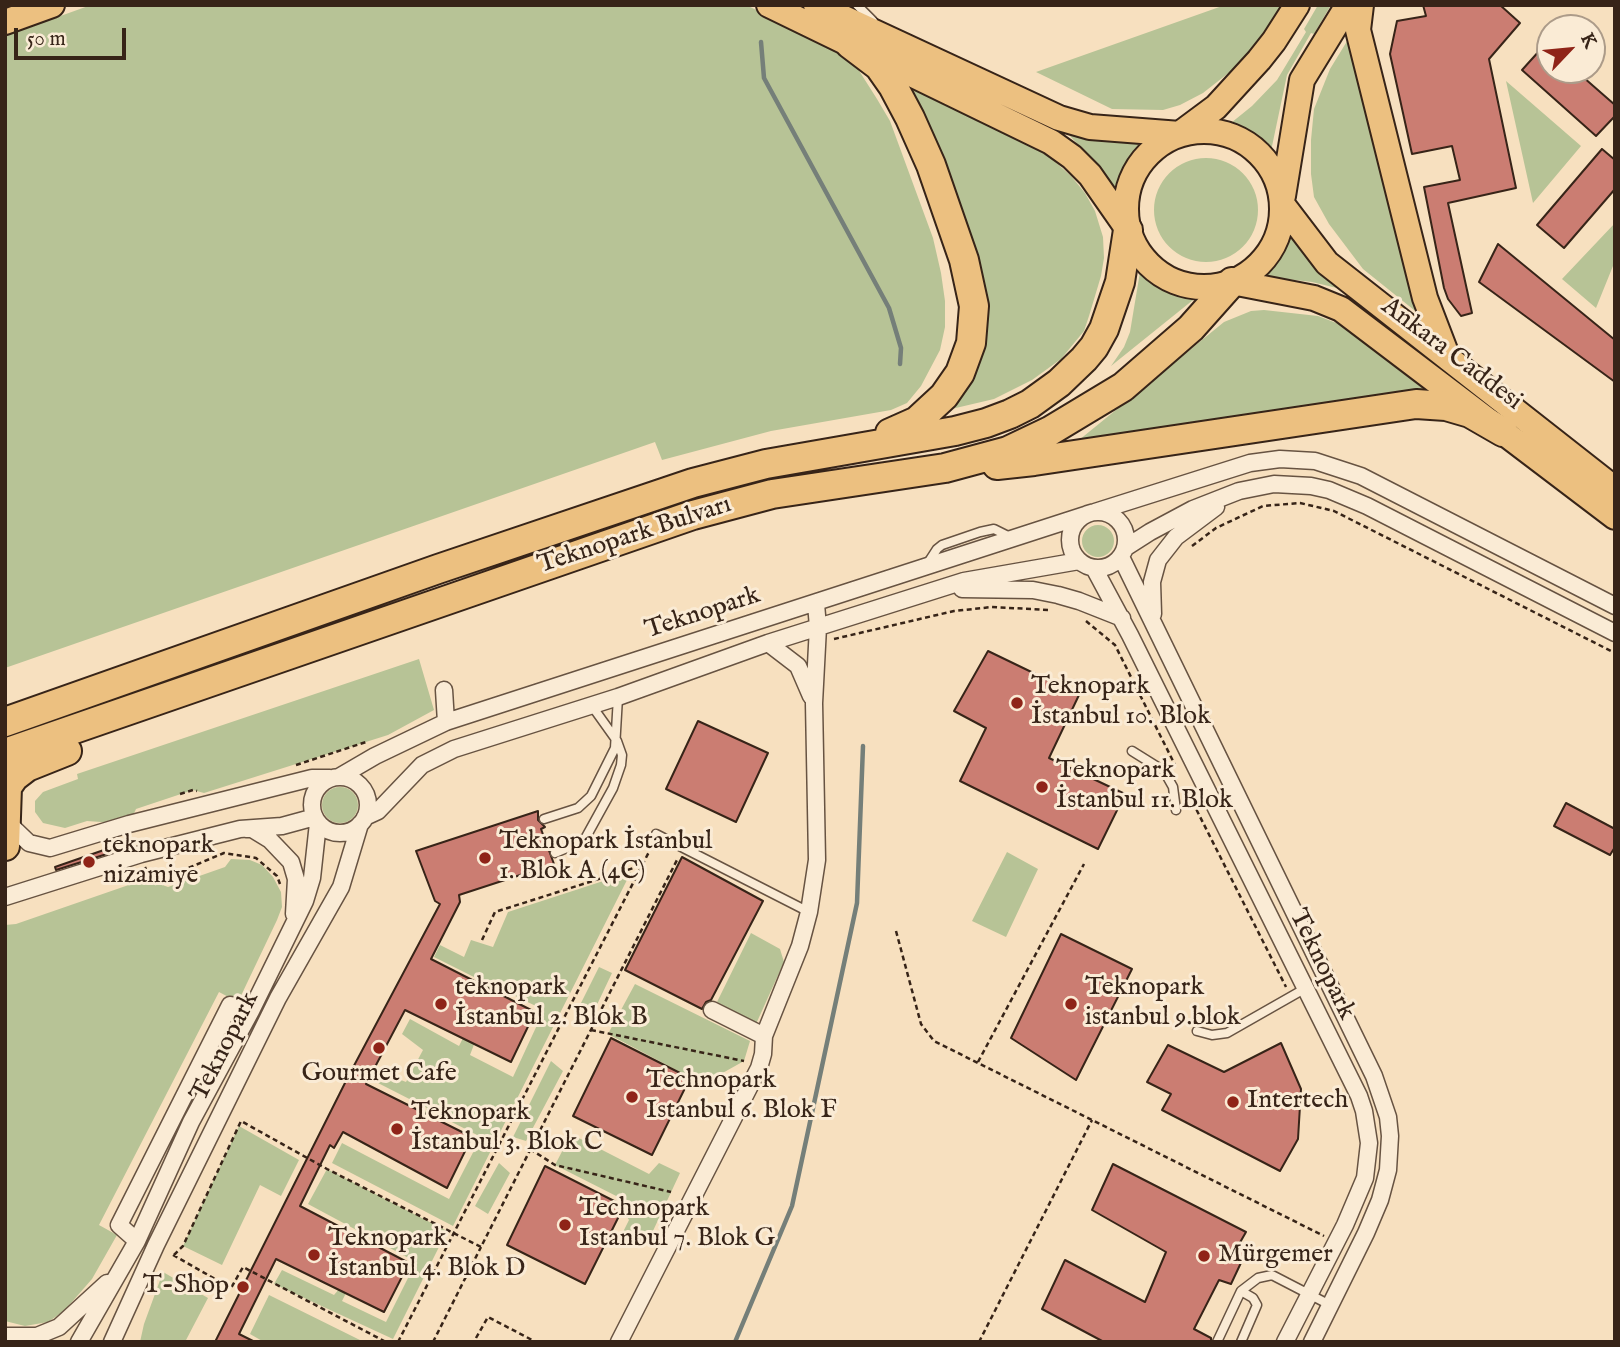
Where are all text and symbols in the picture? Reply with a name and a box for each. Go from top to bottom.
scale bar [18,14,130,58]
north arrow [1536,14,1606,84]
text: 50 m [27,26,66,53]
text: K [1574,29,1602,52]
street label: Ankara Caddesi [1374,292,1528,418]
street label: Teknopark Bulvarı [534,490,736,582]
street label: Teknopark [642,581,764,647]
place label: Teknopark İstanbul 10. Blok [1031,672,1211,734]
marker: Teknopark İstanbul 10. Blok [1009,695,1025,711]
place label: Teknopark İstanbul 11. Blok [1056,756,1233,818]
marker: Teknopark İstanbul 11. Blok [1034,779,1050,795]
place label: Teknopark İstanbul 1. Blok A (4C) [499,827,712,888]
place label: teknopark nizamiye [103,831,214,892]
marker: Teknopark İstanbul 1. Blok A (4C) [477,850,493,866]
marker: teknopark nizamiye [81,854,97,870]
street label: Teknopark [1281,905,1361,1025]
place label: teknopark İstanbul 2. Blok B [455,973,648,1034]
place label: Teknopark istanbul 9.blok [1085,973,1241,1034]
street label: Teknopark [185,987,267,1107]
marker: teknopark İstanbul 2. Blok B [433,996,449,1012]
marker: Teknopark istanbul 9.blok [1063,996,1079,1012]
marker: Gourmet Cafe [371,1040,387,1056]
place label: Gourmet Cafe [301,1059,457,1091]
place label: Technopark Istanbul 6. Blok F [646,1066,837,1128]
place label: Intertech [1247,1086,1348,1118]
marker: Technopark Istanbul 6. Blok F [624,1089,640,1105]
marker: Intertech [1225,1094,1241,1110]
place label: Teknopark İstanbul 3. Blok C [411,1098,603,1160]
marker: Teknopark İstanbul 3. Blok C [389,1121,405,1137]
place label: Technopark Istanbul 7. Blok G [579,1194,775,1256]
marker: Technopark Istanbul 7. Blok G [557,1217,573,1233]
place label: Teknopark İstanbul 4. Blok D [328,1224,525,1286]
place label: Mürgemer [1218,1240,1333,1272]
marker: Teknopark İstanbul 4. Blok D [306,1247,322,1263]
marker: Mürgemer [1196,1248,1212,1264]
place label: T-Shop [143,1271,229,1303]
marker: T-Shop [235,1279,251,1295]

